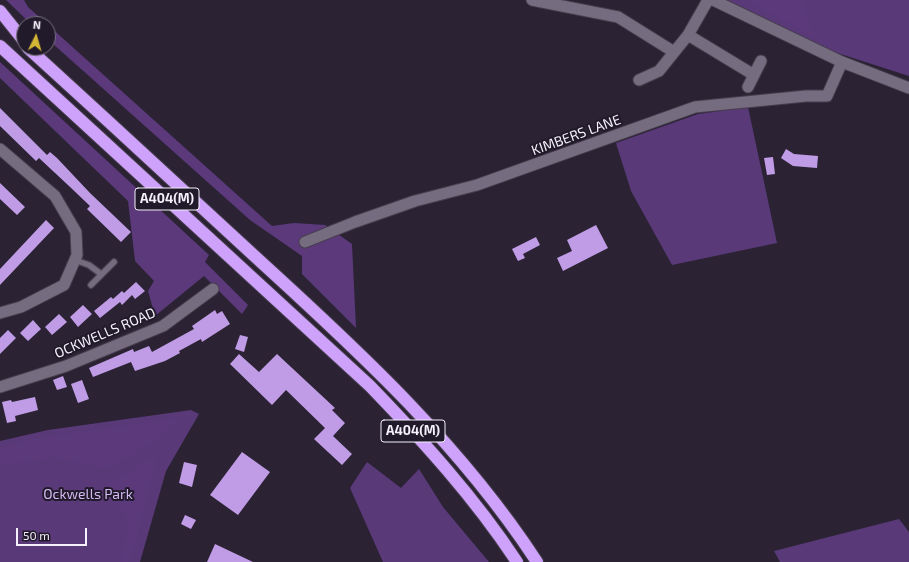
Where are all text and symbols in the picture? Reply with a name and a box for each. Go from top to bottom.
north arrow [16,16,56,56]
text: N [32,18,42,31]
street label: KIMBERS LANE [529,111,623,159]
road number: A404(M) [135,188,199,210]
street label: OCKWELLS ROAD [52,304,158,362]
road number: A404(M) [381,420,445,442]
park label: Ockwells Park [43,486,133,502]
scale bar [18,520,89,546]
text: 50 m [23,528,50,542]

